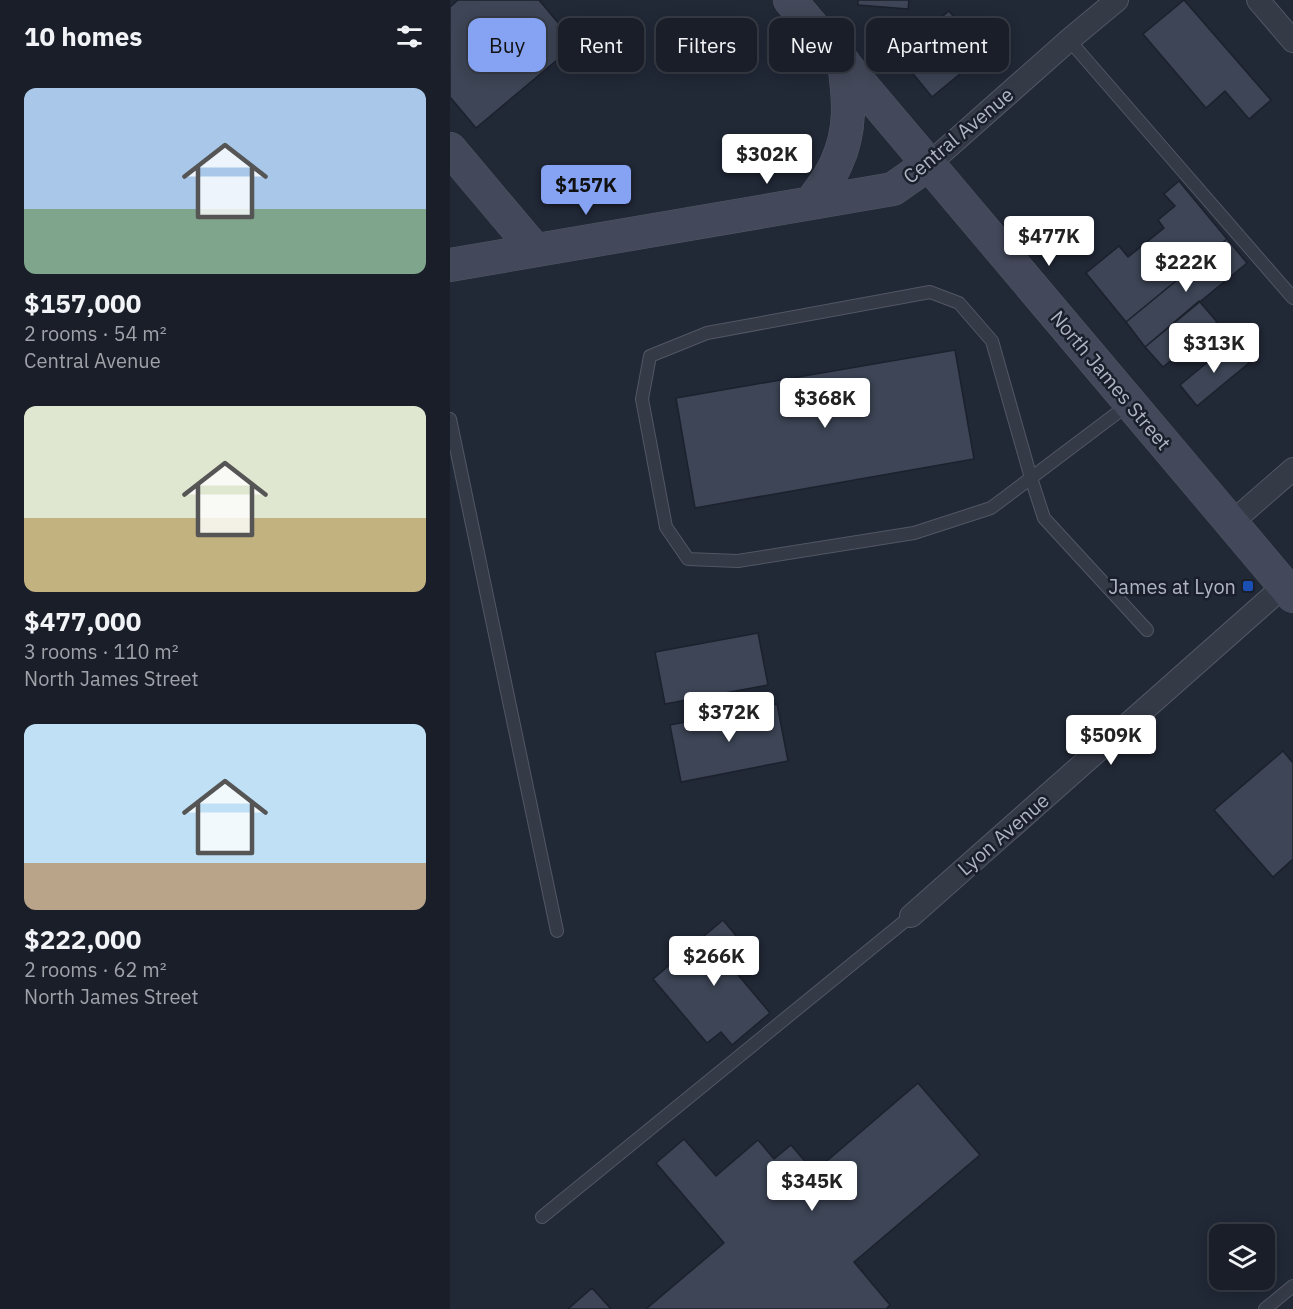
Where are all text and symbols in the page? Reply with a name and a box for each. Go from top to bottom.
chip: Buy [468,18,546,72]
chip: Rent [558,18,644,72]
chip: Filters [656,18,757,72]
chip: New [769,18,854,72]
chip: Apartment [866,18,1009,72]
text: 10 homes [24,19,142,53]
icon: filters [393,20,426,53]
street label: Central Avenue [897,81,1019,189]
icon: home [171,127,279,235]
pin: $302K [725,134,809,185]
text: $302K [736,140,798,167]
pin: $157K [544,165,628,216]
text: $157K [555,171,617,198]
pin: $477K [1007,216,1091,267]
text: $477K [1018,222,1080,249]
pin: $222K [1144,242,1228,293]
text: $222K [1155,248,1217,275]
text: $157,000 [24,286,141,320]
street label: North James Street [1045,304,1177,456]
text: 2 rooms · 54 m² [24,320,167,347]
pin: $313K [1172,323,1256,374]
text: $313K [1183,329,1245,356]
text: Central Avenue [24,347,161,374]
pin: $368K [783,378,867,429]
text: $368K [794,384,856,411]
icon: home [171,445,279,553]
place label: James at Lyon [1108,573,1236,600]
marker: James at Lyon [1241,579,1255,593]
text: $477,000 [24,604,141,638]
text: 3 rooms · 110 m² [24,638,179,665]
text: North James Street [24,665,199,692]
pin: $372K [687,692,771,743]
text: $372K [698,698,760,725]
pin: $509K [1069,715,1153,766]
text: $509K [1080,721,1142,748]
icon: home [171,763,279,871]
street label: Lyon Avenue [951,787,1055,881]
text: $222,000 [24,922,141,956]
pin: $266K [672,936,756,987]
text: $266K [683,942,745,969]
text: 2 rooms · 62 m² [24,956,167,983]
text: North James Street [24,983,199,1010]
pin: $345K [770,1161,854,1212]
text: $345K [781,1167,843,1194]
map controls [1209,1224,1275,1290]
button: layers [1209,1224,1275,1290]

